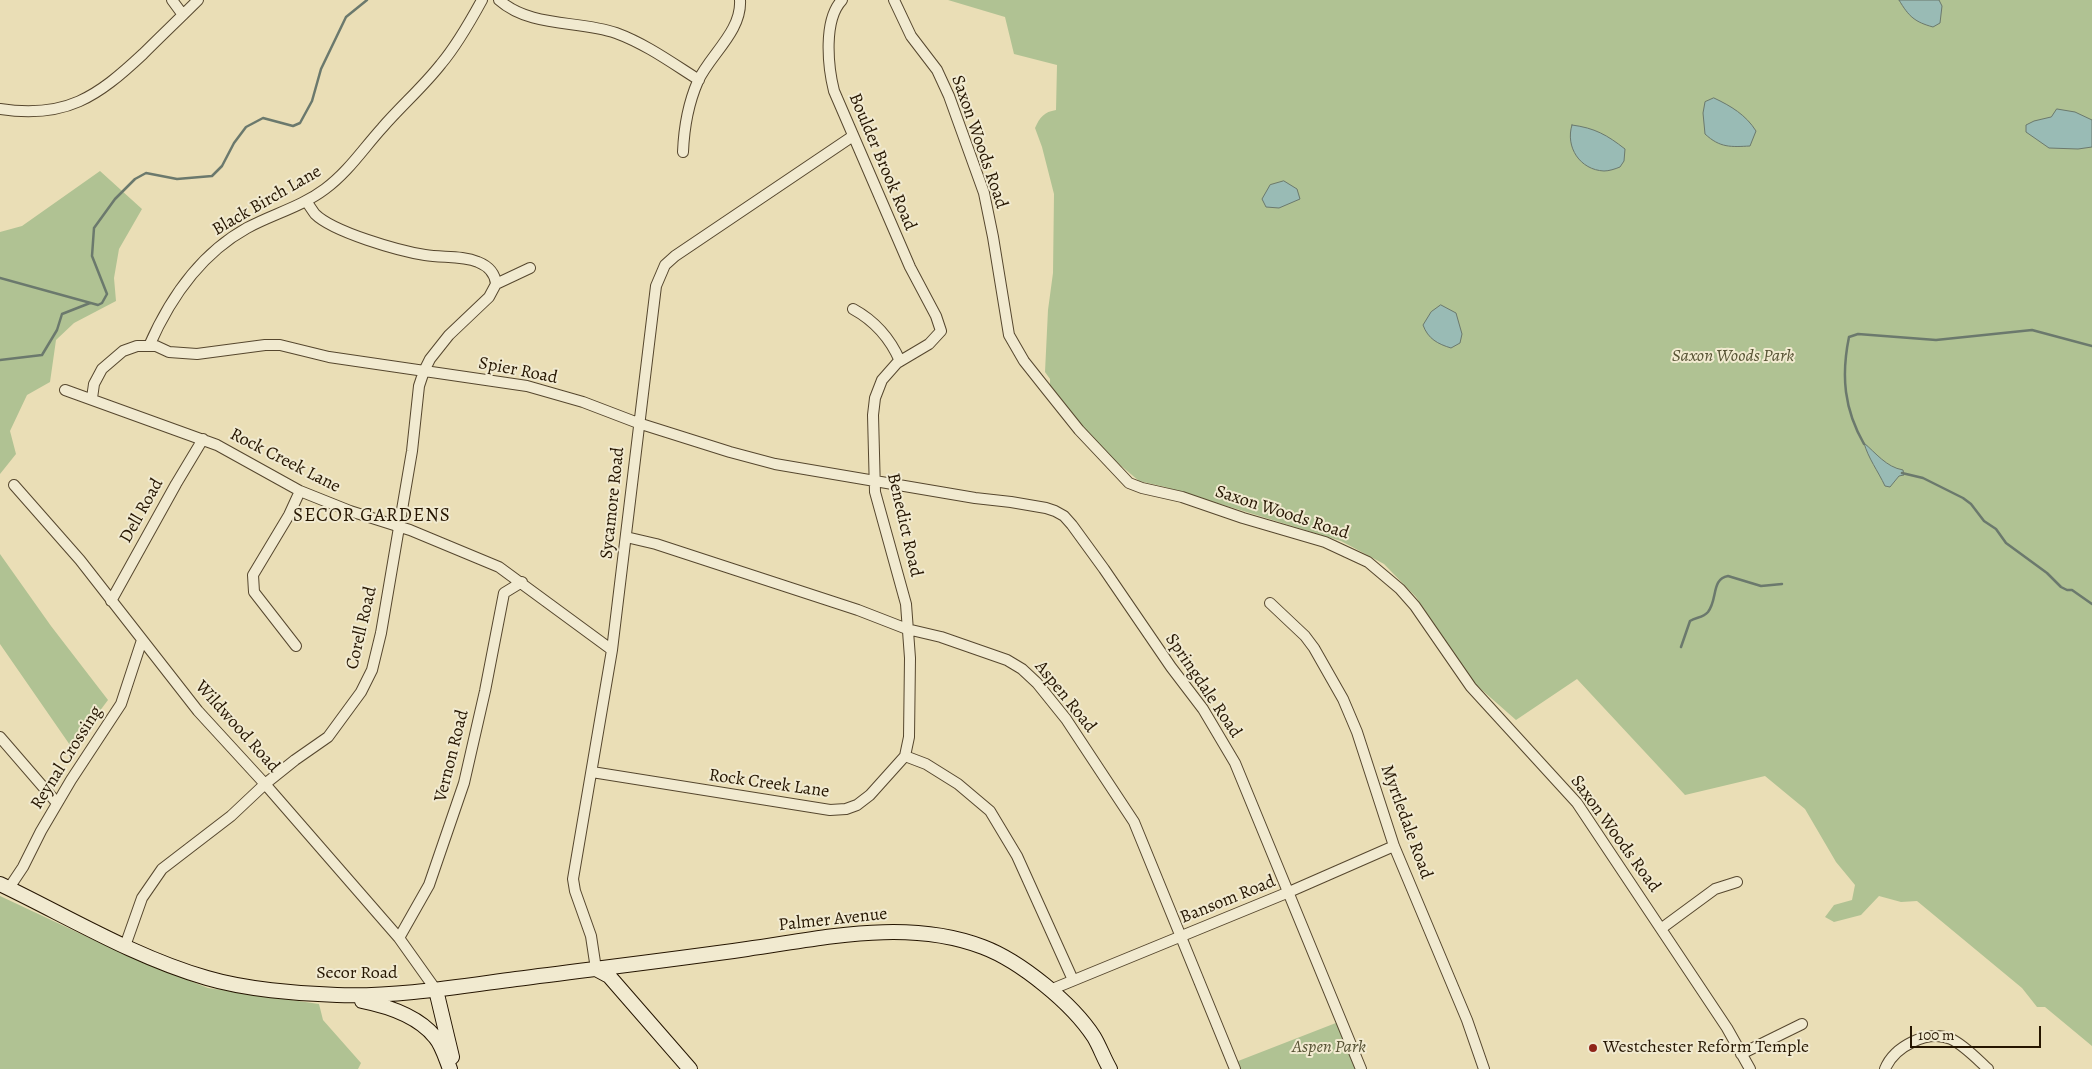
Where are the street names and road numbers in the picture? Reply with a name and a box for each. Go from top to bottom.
street label: Saxon Woods Road [946,73,1012,211]
street label: Boulder Brook Road [843,90,921,234]
street label: Black Birch Lane [209,161,325,241]
street label: Spier Road [477,353,559,389]
street label: Rock Creek Lane [226,424,344,498]
street label: Sycamore Road [596,446,630,560]
street label: Benedict Road [882,471,926,579]
street label: Dell Road [115,475,169,547]
street label: Saxon Woods Road [1212,481,1352,545]
street label: Corell Road [342,584,382,672]
street label: Springdale Road [1160,630,1246,742]
street label: Aspen Road [1029,657,1101,737]
street label: Wildwood Road [190,677,284,777]
street label: Reynal Crossing [27,702,107,814]
street label: Vernon Road [430,708,474,804]
street label: Myrtledale Road [1375,762,1437,882]
street label: Rock Creek Lane [707,765,831,803]
street label: Saxon Woods Road [1565,771,1665,897]
street label: Bansom Road [1177,871,1279,929]
street label: Palmer Avenue [777,904,889,936]
street label: Secor Road [316,963,398,985]

